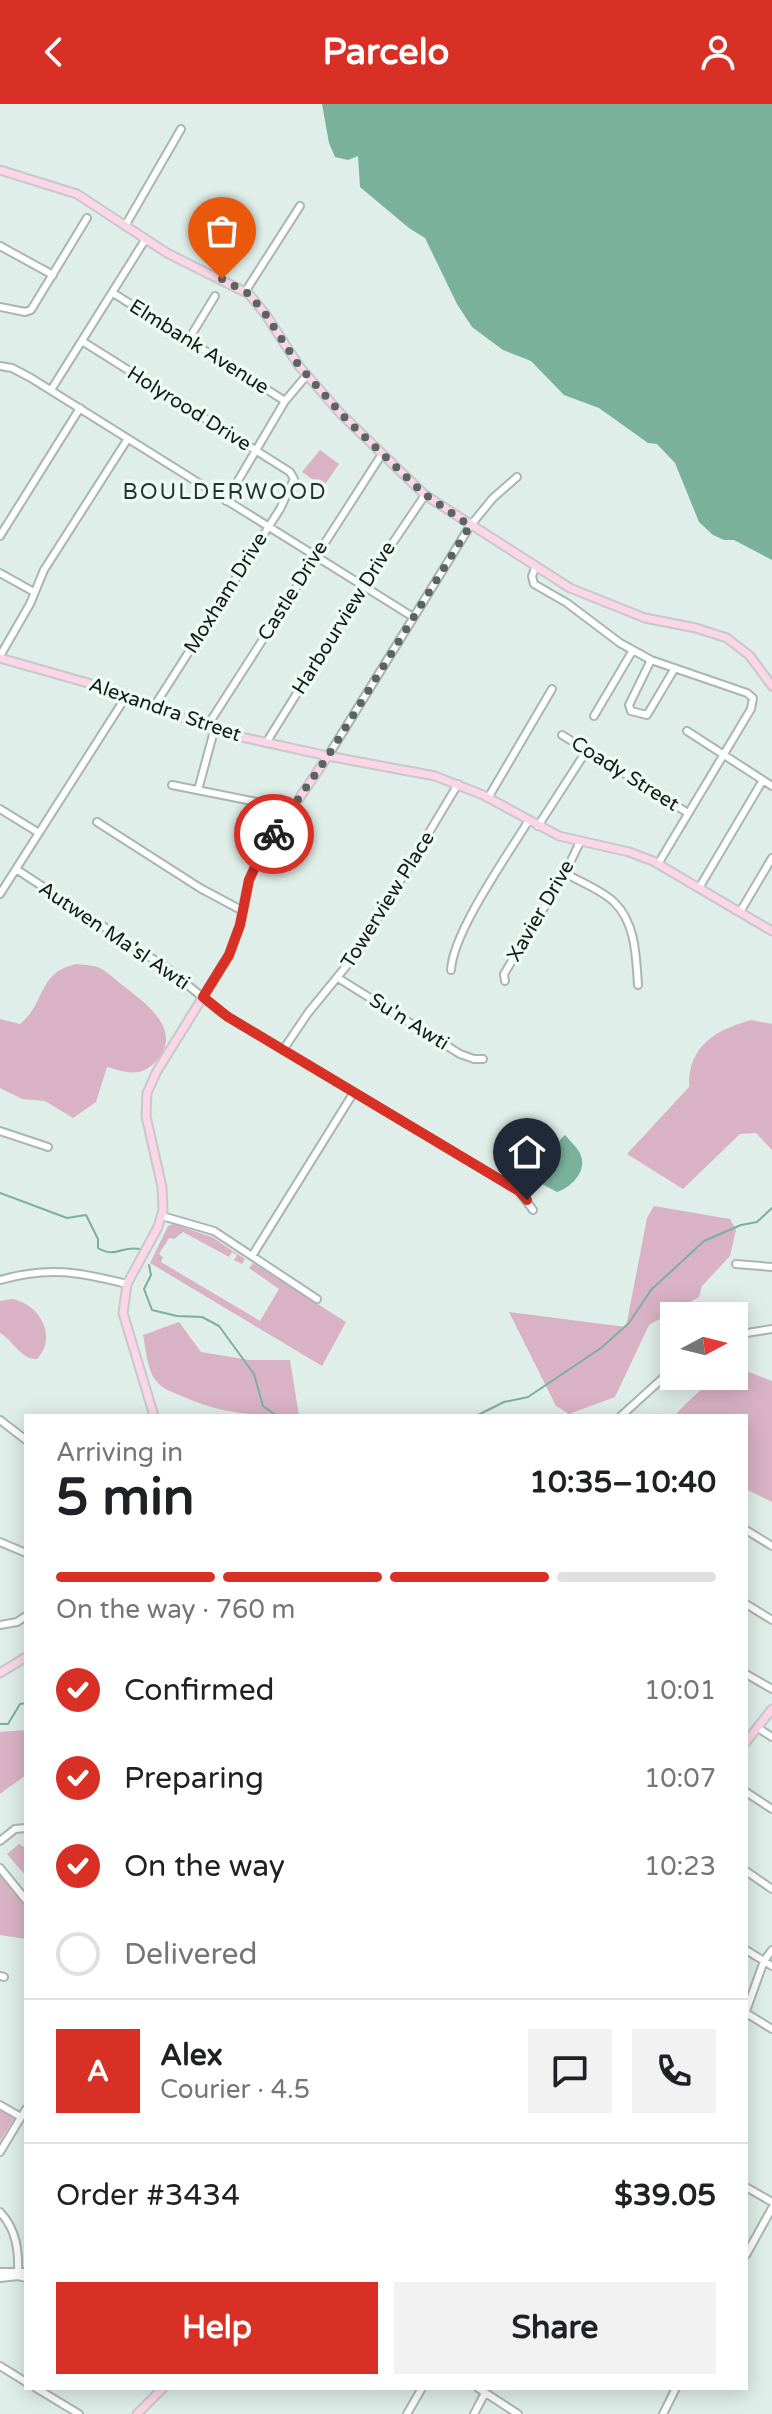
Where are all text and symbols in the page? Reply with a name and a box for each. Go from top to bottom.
icon: back [32,30,76,74]
icon: person [696,30,740,74]
text: Parcelo [322,31,450,74]
pin [188,197,256,279]
icon: bag [200,209,244,253]
street label: Elmbank Avenue [125,294,273,400]
street label: Holyrood Drive [123,361,255,457]
district label: BOULDERWOOD [122,479,328,505]
street label: Moxham Drive [179,528,273,658]
street label: Castle Drive [253,537,333,645]
street label: Harbourview Drive [287,537,401,699]
street label: Alexandra Street [86,673,244,747]
street label: Coady Street [567,731,684,817]
courier [234,794,314,874]
icon: bike [252,812,296,856]
street label: Towerview Place [336,827,440,973]
street label: Xavier Drive [502,856,580,966]
street label: Autwen Ma'sl Awti [34,877,194,995]
street label: Su'n Awti [365,988,453,1056]
pin [493,1118,561,1200]
icon: home [505,1130,549,1174]
north arrow [660,1302,748,1390]
map controls [660,1302,748,1390]
text: Arriving in [56,1437,183,1468]
text: 10:35–10:40 [529,1464,716,1501]
text: 5 min [56,1466,195,1529]
text: On the way · 760 m [56,1594,295,1625]
icon: check [56,1668,100,1712]
text: Confirmed [124,1672,275,1709]
text: 10:01 [644,1675,716,1706]
icon: check [56,1756,100,1800]
text: Preparing [124,1760,264,1797]
text: 10:07 [644,1763,716,1794]
icon: check [56,1844,100,1888]
text: On the way [124,1848,285,1885]
text: 10:23 [644,1851,716,1882]
text: Delivered [124,1936,258,1973]
button: chat [528,2029,612,2113]
button: phone [632,2029,716,2113]
text: Alex [160,2037,223,2074]
text: A [87,2053,109,2090]
text: Courier · 4.5 [160,2074,310,2105]
text: Order #3434 [56,2177,240,2214]
text: $39.05 [614,2177,716,2214]
button: Help [56,2282,378,2374]
button: Share [394,2282,716,2374]

